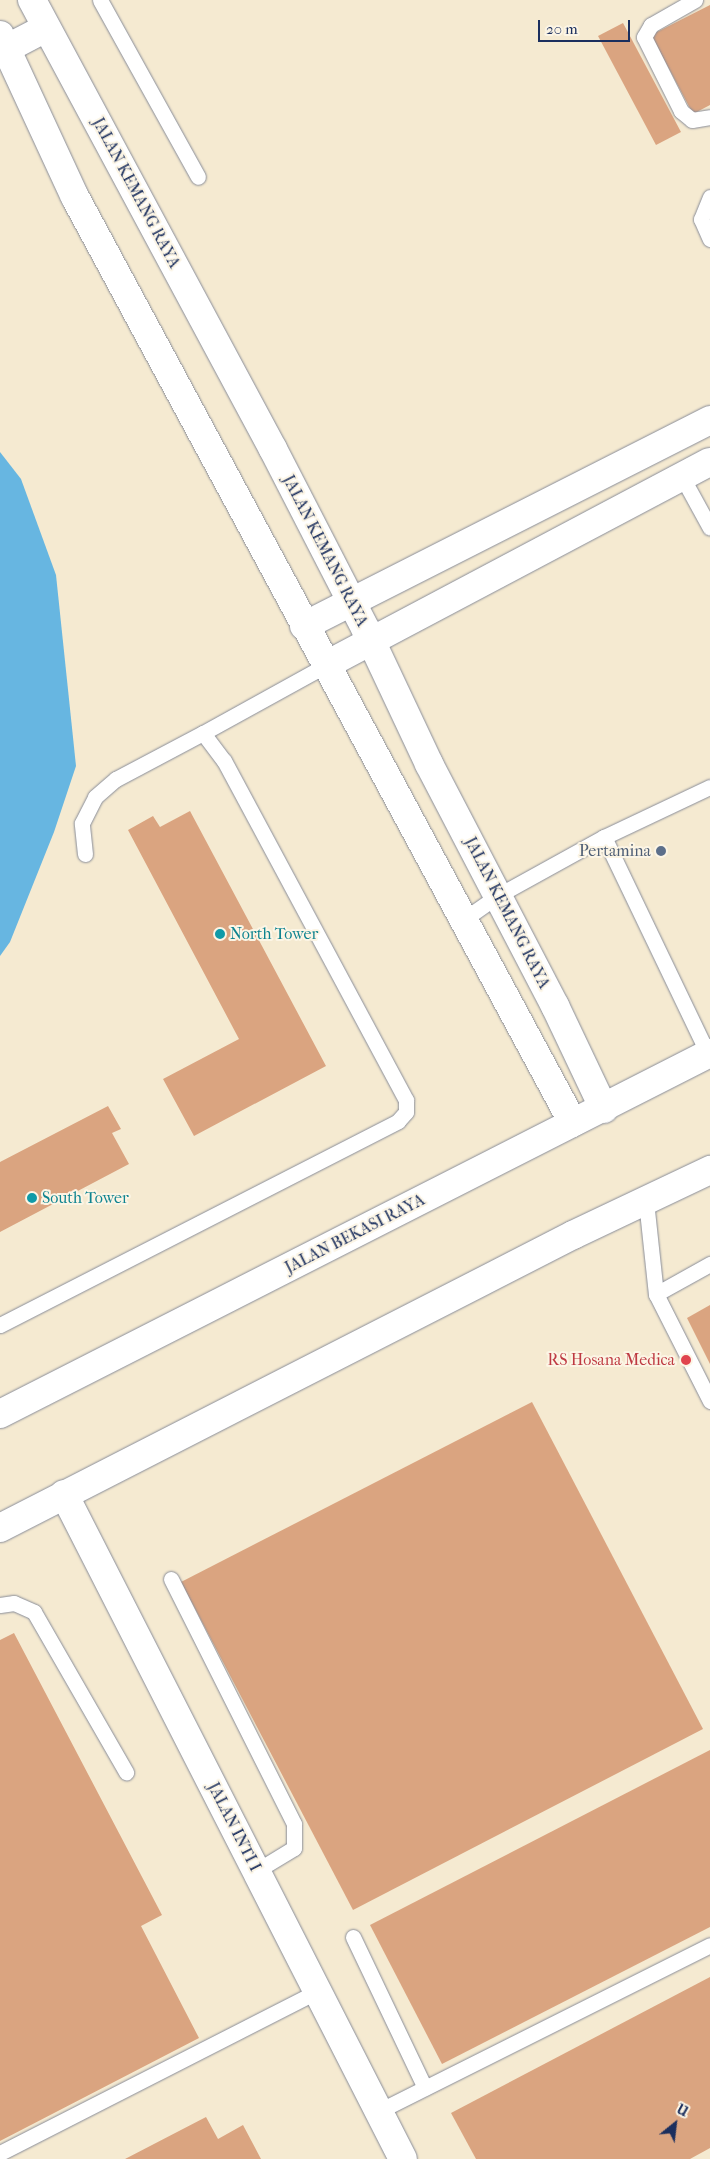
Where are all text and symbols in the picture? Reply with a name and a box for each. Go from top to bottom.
scale bar [540,10,632,42]
text: 20 m [546,20,578,38]
street label: JALAN KEMANG RAYA [88,115,184,271]
street label: JALAN KEMANG RAYA [278,472,372,630]
street label: JALAN KEMANG RAYA [460,834,554,992]
place label: Pertamina [579,841,651,861]
marker: Pertamina [655,845,667,857]
place label: North Tower [230,924,318,944]
marker: North Tower [214,928,226,940]
place label: South Tower [42,1188,129,1208]
street label: JALAN BEKASI RAYA [282,1190,428,1278]
marker: South Tower [26,1192,38,1204]
place label: RS Hosana Medica [548,1350,675,1370]
marker: RS Hosana Medica [679,1353,693,1367]
street label: JALAN INTI I [203,1779,265,1875]
north arrow [650,2099,700,2149]
text: U [674,2100,691,2121]

